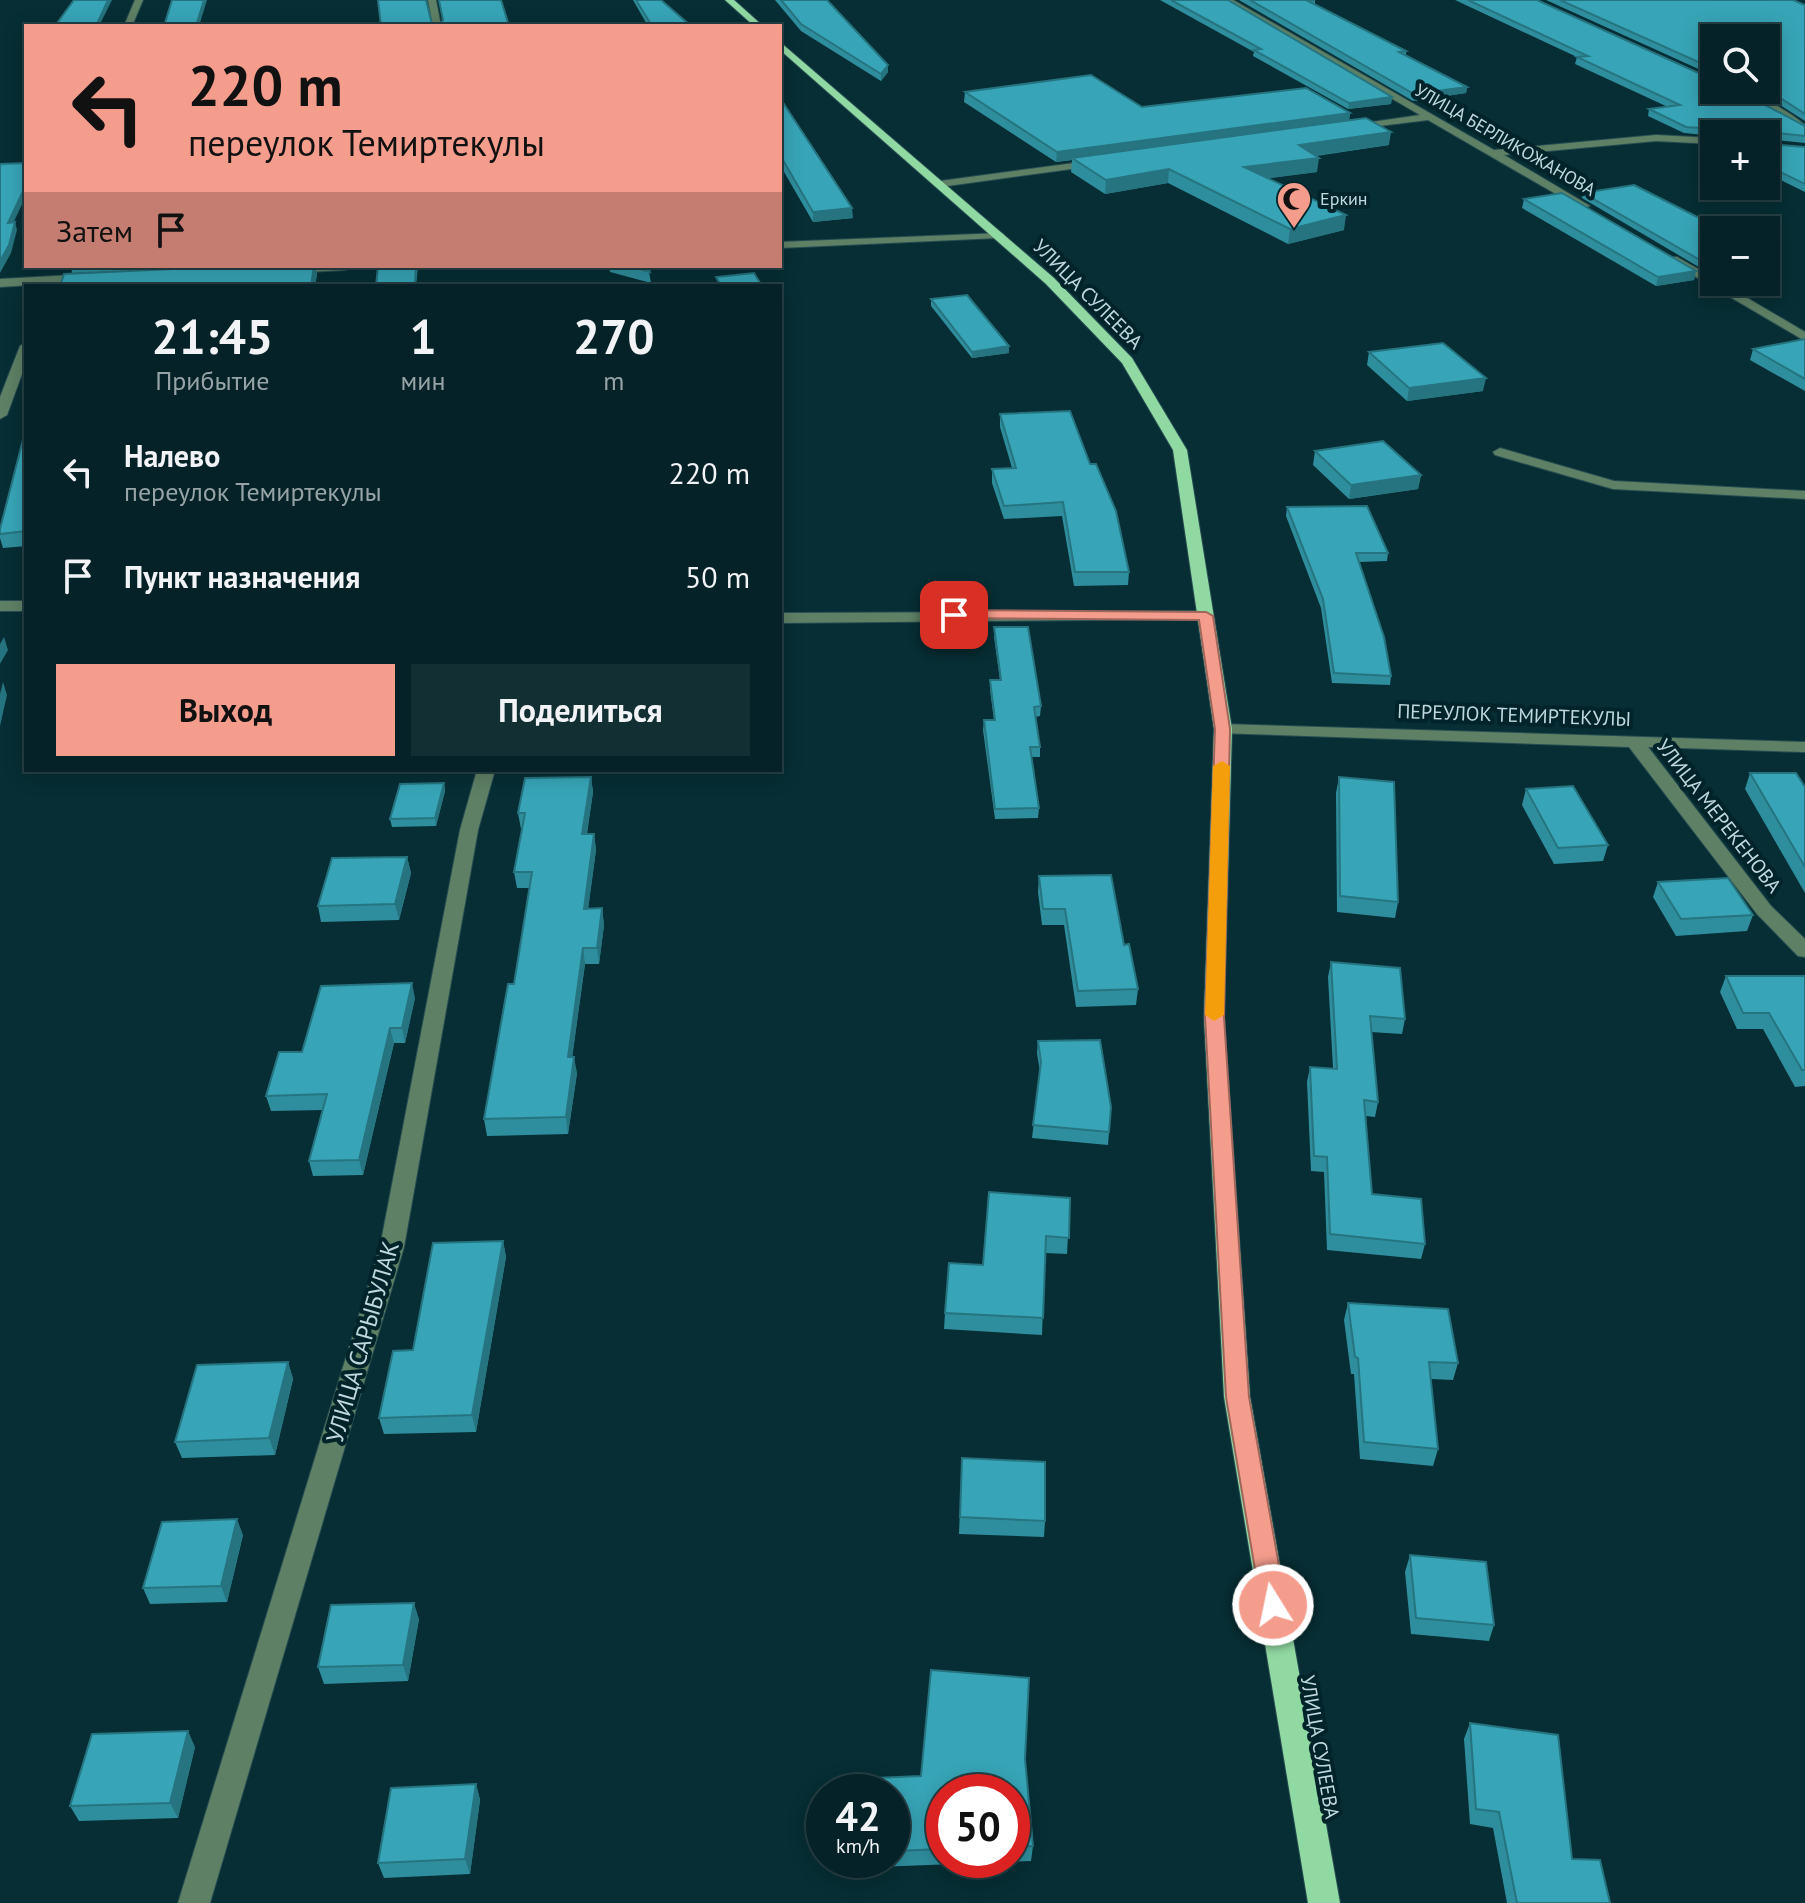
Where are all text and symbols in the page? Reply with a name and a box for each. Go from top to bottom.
map controls [1700,24,1780,296]
button: search [1700,24,1780,104]
text: 220 m [188,49,343,121]
icon: left [56,56,160,160]
street label: УЛИЦА БЕРЛИКОЖАНОВА [1411,78,1600,201]
text: переулок Темиртекулы [188,119,545,166]
button: + [1700,120,1780,200]
mosque icon: Еркин [1275,180,1313,230]
place label: Еркин [1320,187,1368,210]
icon: arrive [149,208,193,252]
text: Затем [56,211,133,250]
button: − [1700,216,1780,296]
street label: УЛИЦА СУЛЕЕВА [1027,233,1149,355]
text: 21:45 [151,305,273,367]
text: 1 [409,305,437,367]
text: 270 [573,305,655,367]
text: Прибытие [155,364,269,397]
text: мин [401,364,446,397]
text: m [603,364,624,397]
text: Налево [124,436,220,475]
icon: left [56,450,100,494]
text: 220 m [669,453,750,492]
text: переулок Темиртекулы [124,475,382,508]
icon: arrive [56,554,100,598]
text: Пункт назначения [124,557,360,596]
text: 50 m [685,557,750,596]
pin [920,581,988,649]
icon: arrive [932,593,976,637]
button: Выход [56,664,395,756]
button: Поделиться [411,664,750,756]
street label: ПЕРЕУЛОК ТЕМИРТЕКУЛЫ [1397,698,1631,732]
street label: УЛИЦА МЕРЕКЕНОВА [1651,734,1787,898]
street label: УЛИЦА САРЫБУЛАК [319,1238,406,1446]
position arrow [1231,1563,1315,1647]
street label: УЛИЦА СУЛЕЕВА [1295,1673,1345,1821]
speed limit sign: 50 [926,1774,1030,1878]
text: 42 [835,1790,881,1842]
text: km/h [836,1833,880,1859]

